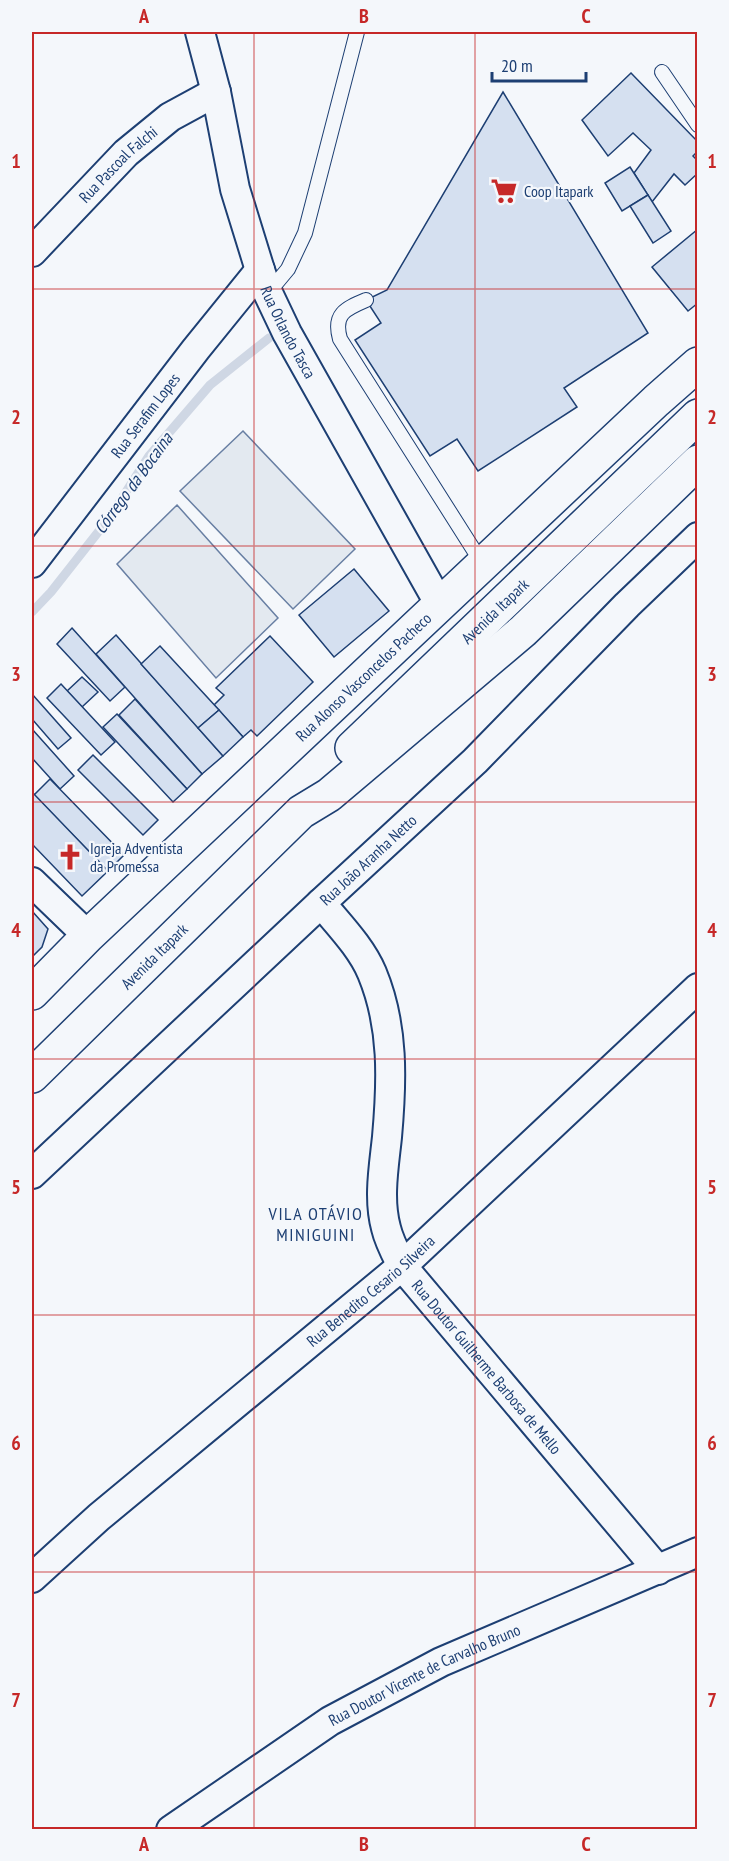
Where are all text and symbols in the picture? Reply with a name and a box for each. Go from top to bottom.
text: A [138,3,150,29]
text: B [359,3,369,29]
text: C [581,3,591,29]
scale bar [492,45,586,83]
text: 20 m [501,54,533,77]
street label: Rua Pascoal Falchi [74,122,161,207]
text: 1 [11,148,21,174]
text: 1 [707,148,717,174]
supermarket icon: Coop Itapark [489,176,519,206]
place label: Coop Itapark [524,181,594,201]
street label: Rua Orlando Tasca [256,283,320,382]
street label: Rua Serafim Lopes [106,369,184,462]
text: 2 [11,404,21,430]
text: 2 [707,404,717,430]
water label: Córrego da Bocaina [89,427,178,538]
street label: Avenida Itapark [457,573,533,648]
street label: Rua Alonso Vasconcelos Pacheco [291,608,435,745]
text: 3 [11,661,21,687]
text: 3 [707,661,717,687]
street label: Rua João Aranha Netto [315,810,421,909]
place label: Igreja Adventista da Promessa [90,838,183,876]
church icon: Igreja Adventista da Promessa [55,842,85,872]
text: 4 [11,917,21,943]
text: 4 [707,917,717,943]
street label: Avenida Itapark [116,919,192,993]
text: 5 [11,1174,21,1200]
text: 5 [707,1174,717,1200]
district label: VILA OTÁVIO MINIGUINI [268,1202,363,1246]
street label: Rua Benedito Cesario Silveira [302,1231,439,1351]
street label: Rua Doutor Guilherme Barbosa de Mello [408,1276,566,1458]
text: 6 [11,1430,21,1456]
text: 6 [707,1430,717,1456]
street label: Rua Doutor Vicente de Carvalho Bruno [325,1619,523,1730]
text: 7 [11,1687,21,1713]
text: 7 [707,1687,717,1713]
text: A [138,1831,150,1857]
text: B [359,1831,369,1857]
text: C [581,1831,591,1857]

